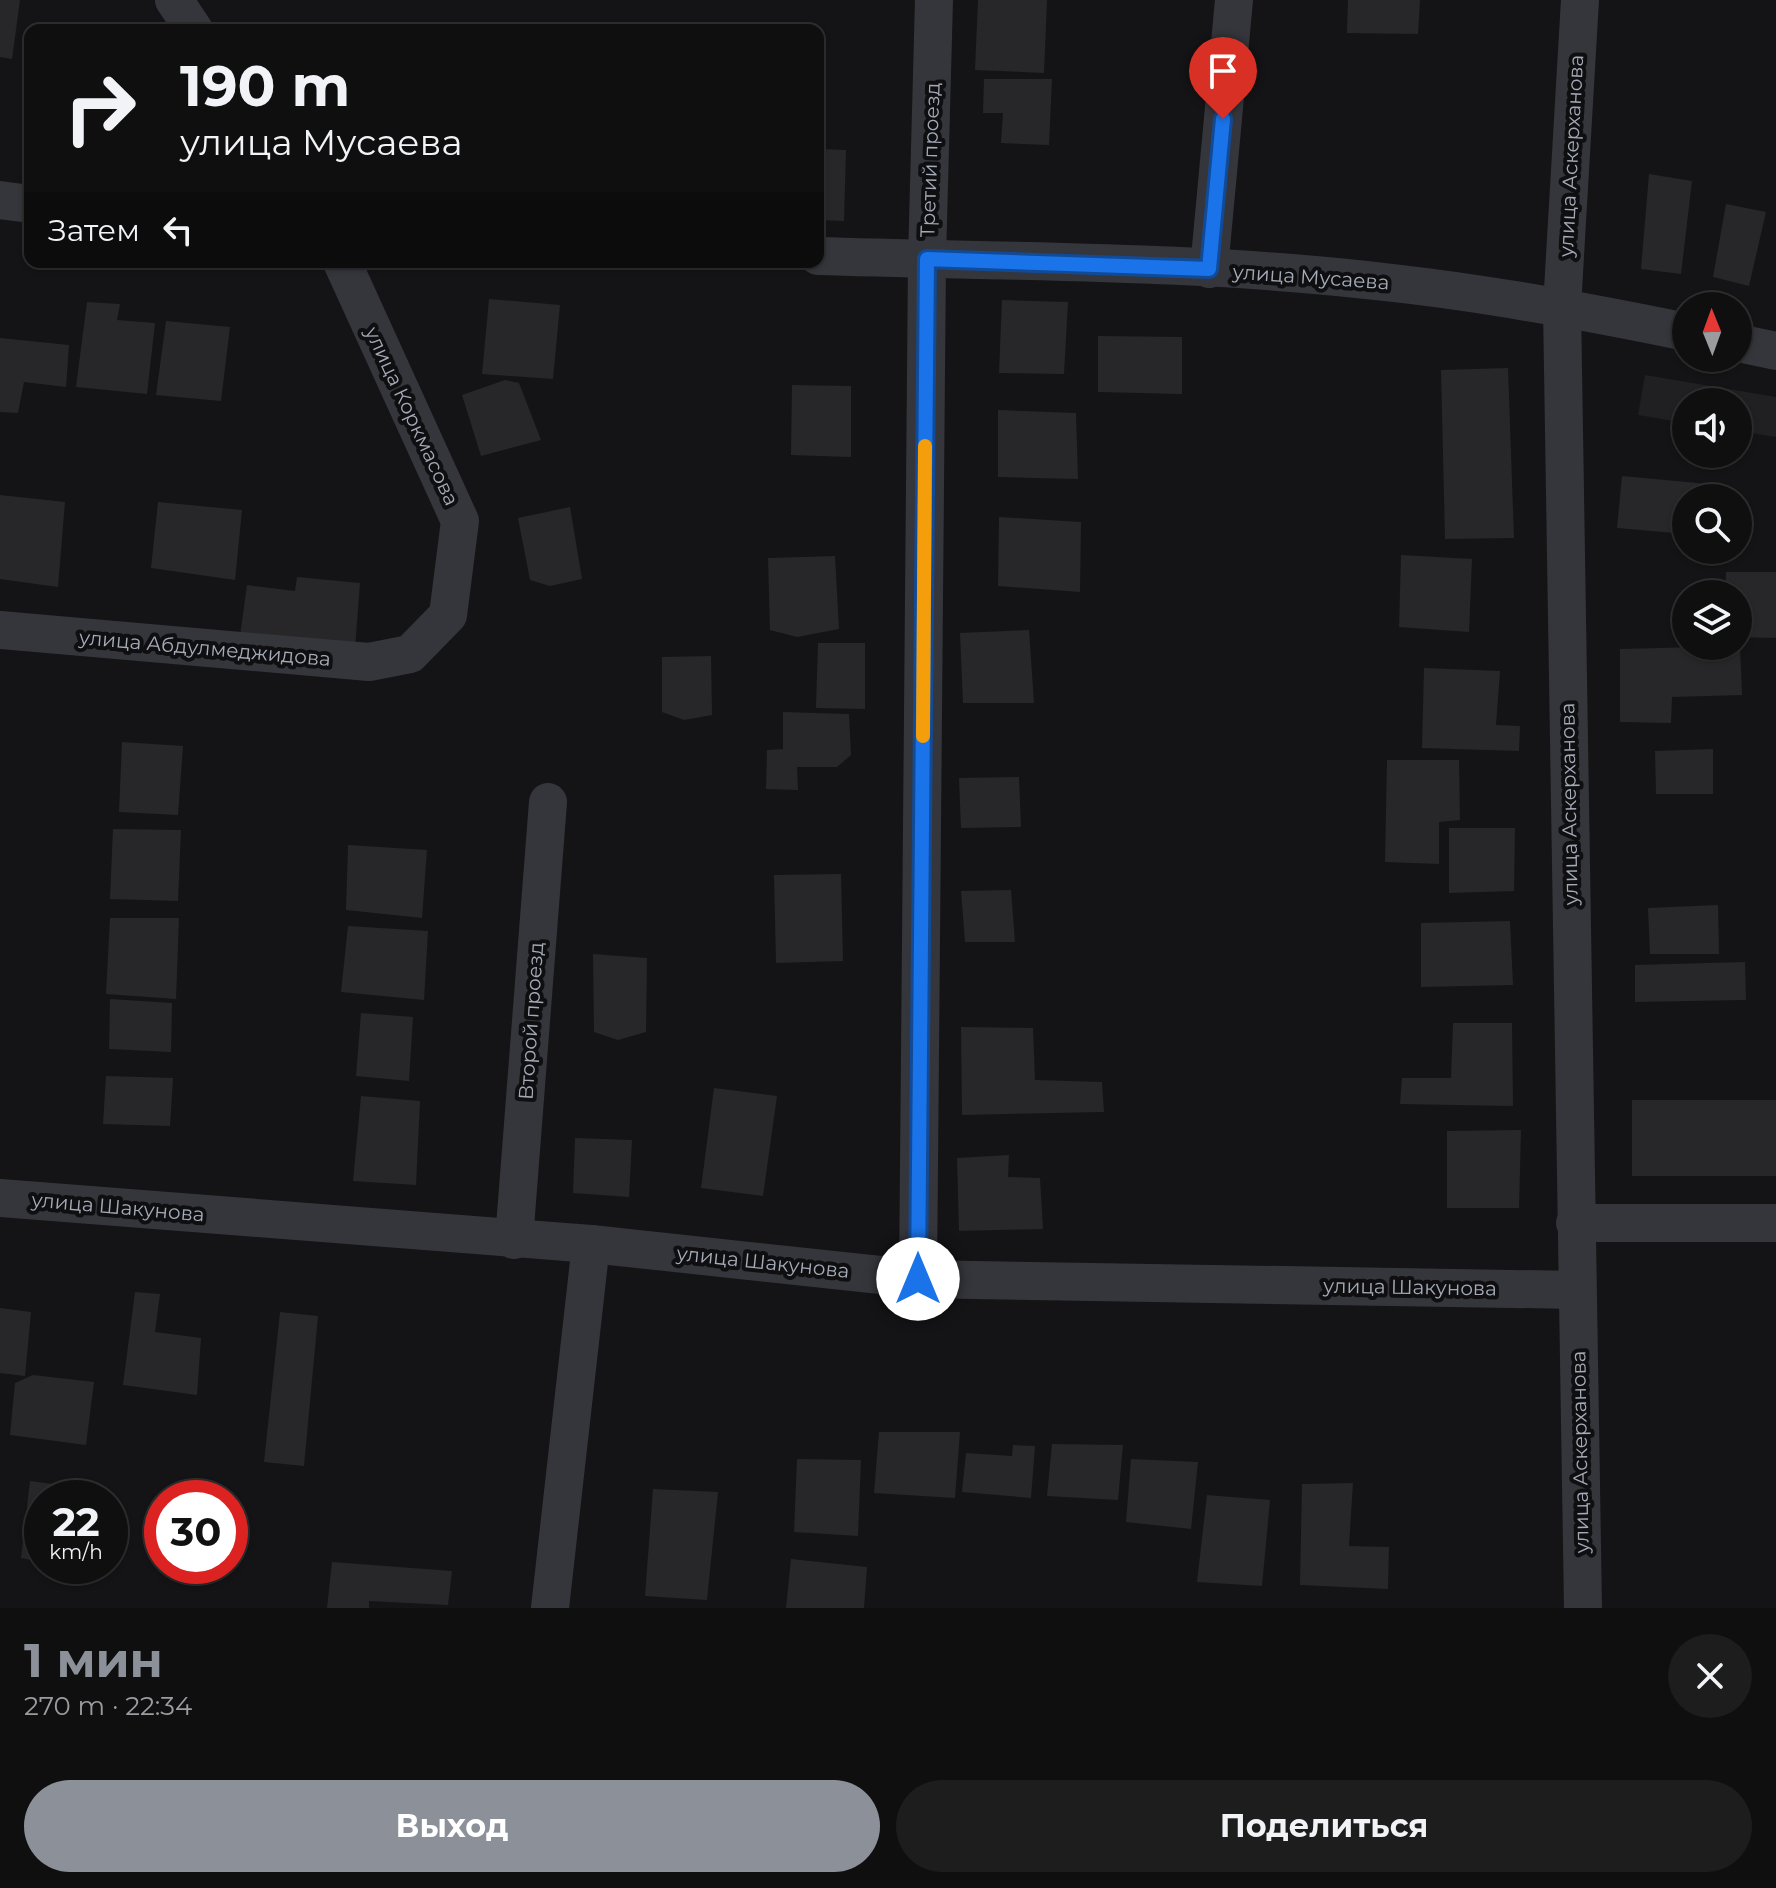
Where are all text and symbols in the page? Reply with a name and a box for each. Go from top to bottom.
pin [1189,37,1257,119]
icon: arrive [1201,49,1245,93]
text: 190 m [180,52,350,120]
street label: улица Аскерханова [1554,54,1588,259]
icon: right [48,56,152,160]
street label: Третий проезд [915,82,945,238]
text: улица Мусаева [180,120,462,164]
icon: left [156,208,200,252]
text: Затем [48,212,140,249]
street label: улица Мусаева [1231,259,1390,294]
north arrow [1672,292,1752,372]
map controls [1672,292,1752,660]
street label: улица Коркмасова [360,322,464,509]
button: sound [1672,388,1752,468]
button: search [1672,484,1752,564]
button: layers [1672,580,1752,660]
street label: улица Абдулмеджидова [77,625,332,671]
street label: улица Аскерханова [1555,702,1583,907]
street label: Второй проезд [514,941,548,1101]
street label: улица Шакунова [29,1187,206,1227]
position arrow [876,1237,960,1321]
street label: улица Шакунова [674,1241,851,1283]
street label: улица Шакунова [1322,1273,1497,1301]
street label: улица Аскерханова [1566,1350,1594,1555]
speed limit sign: 30 [144,1480,248,1584]
text: 22 [52,1497,100,1546]
text: km/h [49,1540,103,1564]
text: 1 мин [24,1631,163,1689]
button: close [1668,1634,1752,1718]
text: 270 m · 22:34 [24,1690,192,1722]
button: Выход [24,1780,880,1872]
button: Поделиться [896,1780,1752,1872]

